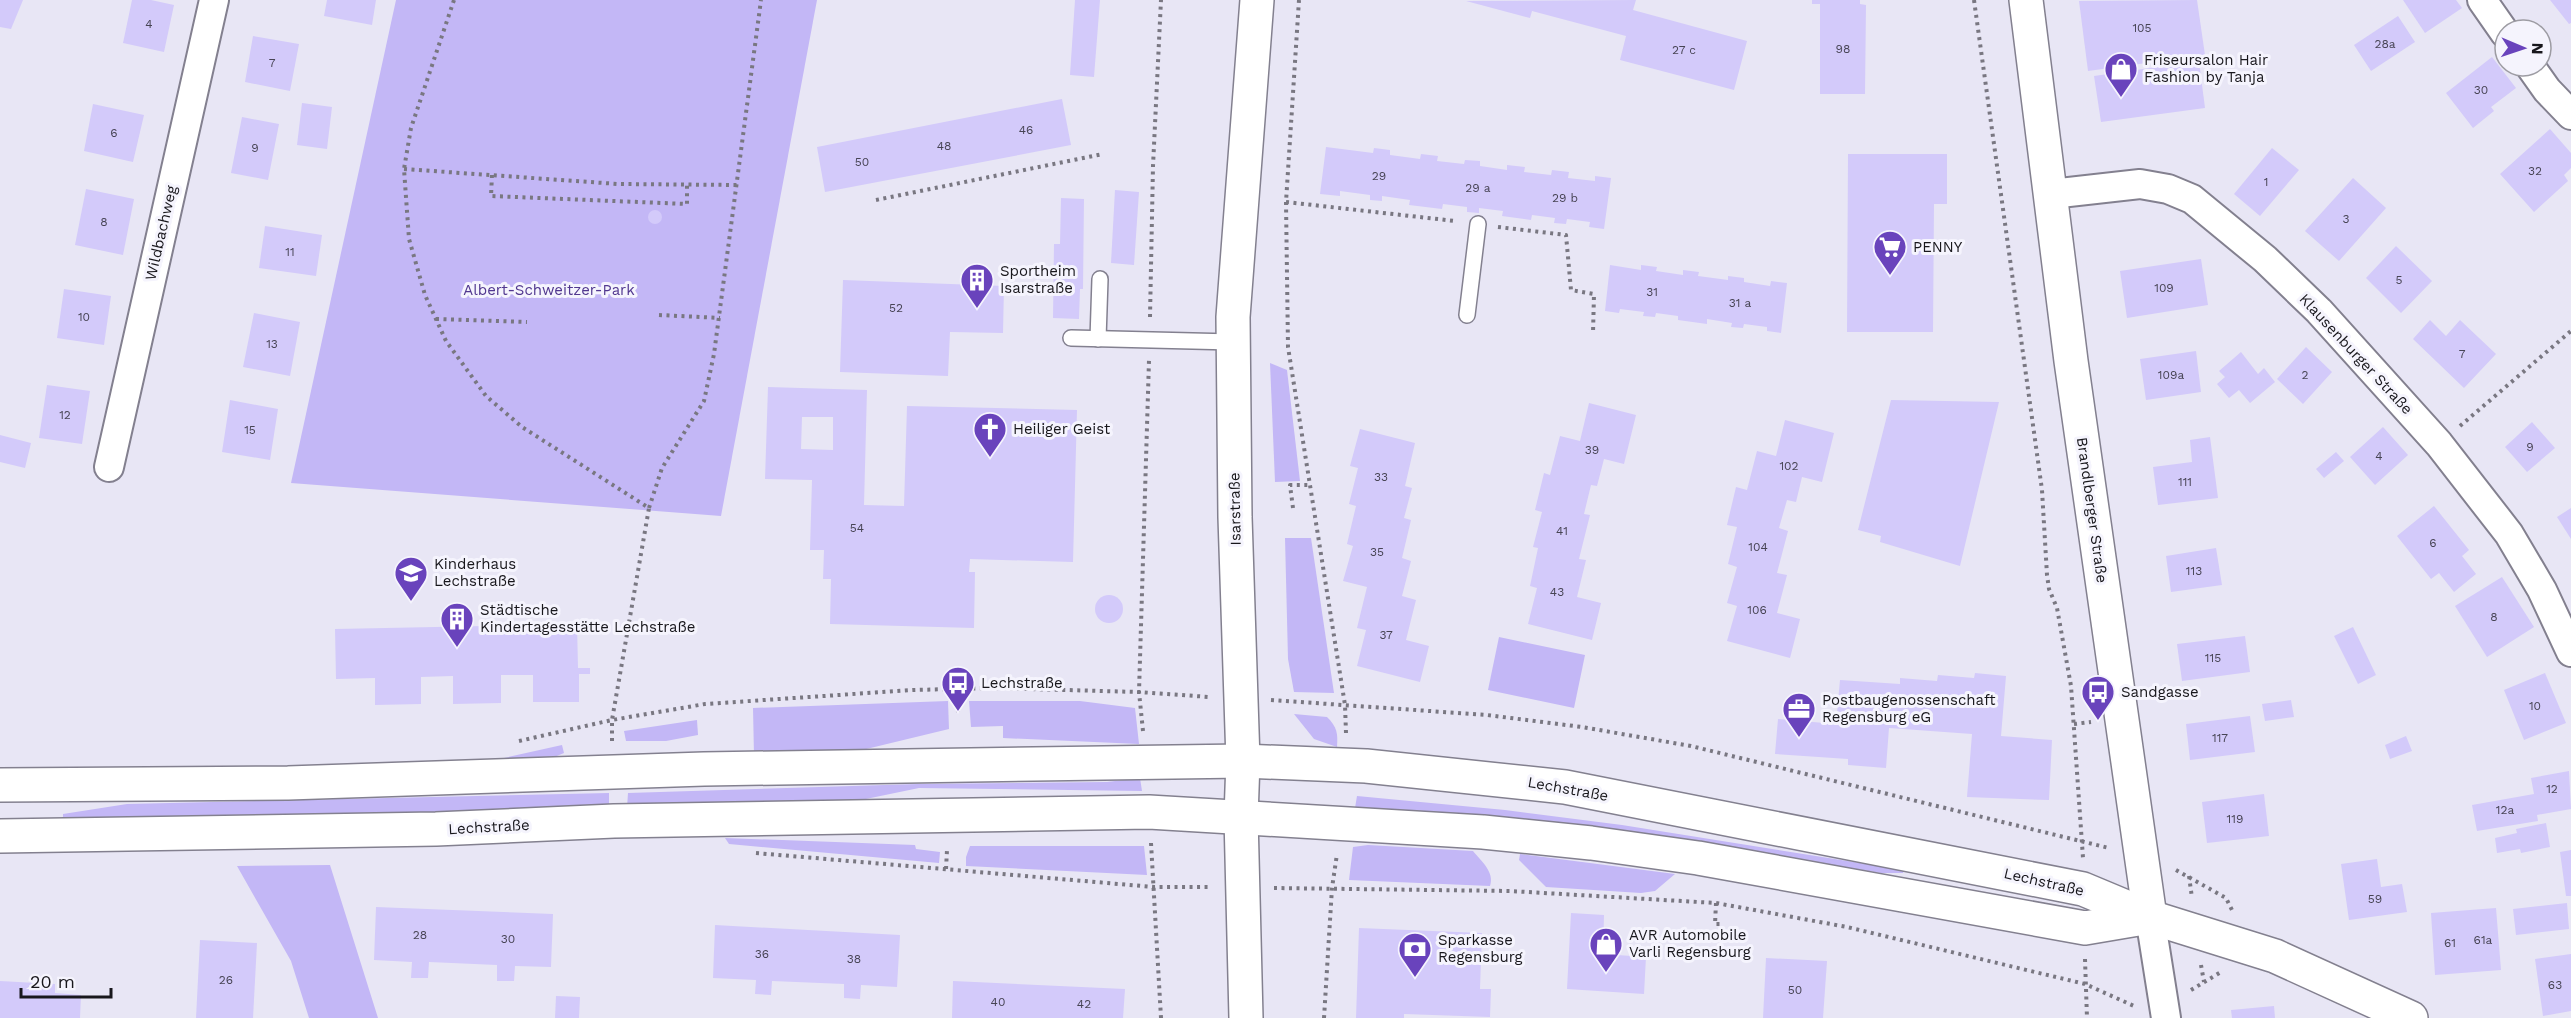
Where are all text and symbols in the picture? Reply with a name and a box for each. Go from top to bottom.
house number: 4 [145,17,153,31]
north arrow [2493,18,2553,78]
house number: 105 [2132,21,2152,35]
house number: 28a [2374,37,2396,51]
house number: 98 [1836,42,1850,56]
text: N [2528,42,2547,55]
house number: 27 c [1672,43,1696,57]
shop icon: Friseursalon Hair Fashion by Tanja [2103,51,2139,98]
place label: Friseursalon Hair Fashion by Tanja [2144,51,2268,86]
house number: 7 [269,56,276,70]
house number: 30 [2474,83,2488,97]
house number: 46 [1019,123,1033,137]
house number: 6 [110,126,118,140]
house number: 48 [937,139,951,153]
house number: 9 [251,141,259,155]
house number: 50 [855,155,869,169]
house number: 32 [2528,164,2542,178]
house number: 29 [1372,169,1386,183]
house number: 1 [2264,175,2268,189]
house number: 29 a [1465,181,1491,195]
street label: Wildbachweg [141,184,181,282]
house number: 29 b [1552,191,1578,205]
house number: 3 [2343,212,2350,226]
house number: 8 [100,215,108,229]
supermarket icon: PENNY [1872,229,1908,276]
place label: PENNY [1913,238,1963,256]
house number: 11 [285,245,295,259]
building icon: Sportheim Isarstraße [959,262,995,309]
place label: Sportheim Isarstraße [1000,262,1076,297]
house number: 5 [2396,273,2403,287]
park label: Albert-Schweitzer-Park [463,281,635,299]
house number: 109 [2154,281,2174,295]
house number: 31 [1646,285,1658,299]
street label: Klausenburger Straße [2295,290,2417,418]
house number: 31 a [1729,296,1751,310]
house number: 52 [889,301,903,315]
house number: 10 [78,310,90,324]
house number: 13 [266,337,278,351]
house number: 7 [2459,347,2466,361]
house number: 109a [2158,368,2184,382]
house number: 2 [2302,368,2309,382]
house number: 12 [59,408,71,422]
church icon: Heiliger Geist [972,411,1008,458]
place label: Heiliger Geist [1013,420,1111,438]
house number: 15 [244,423,256,437]
street label: Brandlberger Straße [2073,436,2111,584]
house number: 9 [2526,440,2534,454]
house number: 39 [1585,443,1599,457]
house number: 4 [2375,449,2383,463]
house number: 102 [1779,459,1799,473]
house number: 33 [1374,470,1388,484]
street label: Isarstraße [1225,472,1245,546]
house number: 111 [2178,475,2192,489]
house number: 54 [850,521,864,535]
house number: 41 [1556,524,1568,538]
house number: 6 [2429,536,2437,550]
house number: 104 [1748,540,1768,554]
house number: 35 [1370,545,1384,559]
school or university icon: Kinderhaus Lechstraße [393,555,429,602]
place label: Kinderhaus Lechstraße [434,555,516,590]
house number: 113 [2186,564,2202,578]
house number: 43 [1550,585,1564,599]
building icon: Städtische Kindertagesstätte Lechstraße [439,601,475,648]
place label: Städtische Kindertagesstätte Lechstraße [480,601,696,636]
house number: 106 [1747,603,1767,617]
house number: 8 [2490,610,2498,624]
house number: 37 [1379,628,1393,642]
house number: 115 [2205,651,2221,665]
bus stop icon: Lechstraße [940,665,976,712]
place label: Lechstraße [981,674,1063,692]
bus stop icon: Sandgasse [2080,674,2116,721]
place label: Sandgasse [2121,683,2199,701]
office icon: Postbaugenossenschaft Regensburg eG [1781,691,1817,738]
place label: Postbaugenossenschaft Regensburg eG [1822,691,1996,726]
house number: 10 [2529,699,2541,713]
house number: 117 [2212,731,2228,745]
street label: Lechstraße [1526,773,1610,805]
house number: 12 [2546,782,2558,796]
house number: 12a [2496,803,2514,817]
house number: 119 [2227,812,2243,826]
street label: Lechstraße [448,816,530,838]
street label: Lechstraße [2002,864,2086,900]
house number: 59 [2368,892,2382,906]
shop icon: AVR Automobile Varli Regensburg [1588,926,1624,973]
place label: AVR Automobile Varli Regensburg [1629,926,1751,961]
house number: 28 [413,928,427,942]
bank icon: Sparkasse Regensburg [1397,931,1433,978]
place label: Sparkasse Regensburg [1438,931,1523,966]
house number: 30 [501,932,515,946]
house number: 61a [2474,933,2493,947]
house number: 61 [2444,936,2456,950]
house number: 36 [755,947,769,961]
house number: 38 [847,952,861,966]
scale bar [21,961,111,999]
text: 20 m [30,971,75,992]
house number: 26 [219,973,233,987]
house number: 63 [2548,978,2562,992]
house number: 50 [1788,983,1802,997]
house number: 40 [991,995,1005,1009]
house number: 42 [1077,997,1091,1011]

